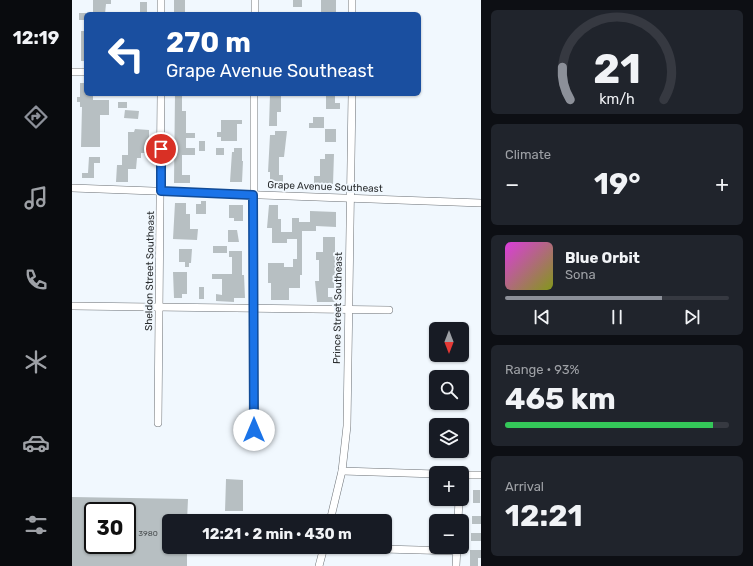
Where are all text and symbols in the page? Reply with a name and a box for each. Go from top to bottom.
text: 270 m [166,26,251,59]
text: 12:19 [13,27,59,49]
icon: left [100,28,152,80]
text: 21 [593,44,641,93]
text: Grape Avenue Southeast [166,60,374,82]
text: km/h [599,91,635,108]
icon: directions [22,103,50,131]
pin [144,132,178,166]
icon: arrive [150,138,172,160]
text: Climate [505,147,551,162]
text: 19° [594,166,641,202]
text: − [505,171,519,198]
text: + [715,171,729,198]
street label: Grape Avenue Southeast [267,179,383,195]
icon: music [22,184,50,212]
street label: Sheldon Street Southeast [143,211,157,331]
text: Blue Orbit [565,249,640,267]
street label: Prince Street Southeast [331,252,345,364]
icon: phone [22,266,50,294]
text: Sona [565,267,596,282]
icon: previous [531,306,553,328]
icon: pause [606,306,628,328]
icon: next [681,306,703,328]
north arrow [429,322,469,362]
map controls [429,322,469,554]
icon: climate [22,348,50,376]
text: Range · 93% [505,362,579,377]
button: search [429,370,469,410]
text: 465 km [505,381,616,417]
position arrow [233,409,275,451]
button: layers [429,418,469,458]
icon: car [22,429,50,457]
button: + [429,466,469,506]
text: Arrival [505,479,544,494]
text: 12:21 [505,498,583,534]
speed limit sign: 30 [84,502,136,554]
icon: filters [22,511,50,539]
button: − [429,514,469,554]
text: 12:21 · 2 min · 430 m [202,525,352,543]
house number: 3980 [138,529,158,538]

